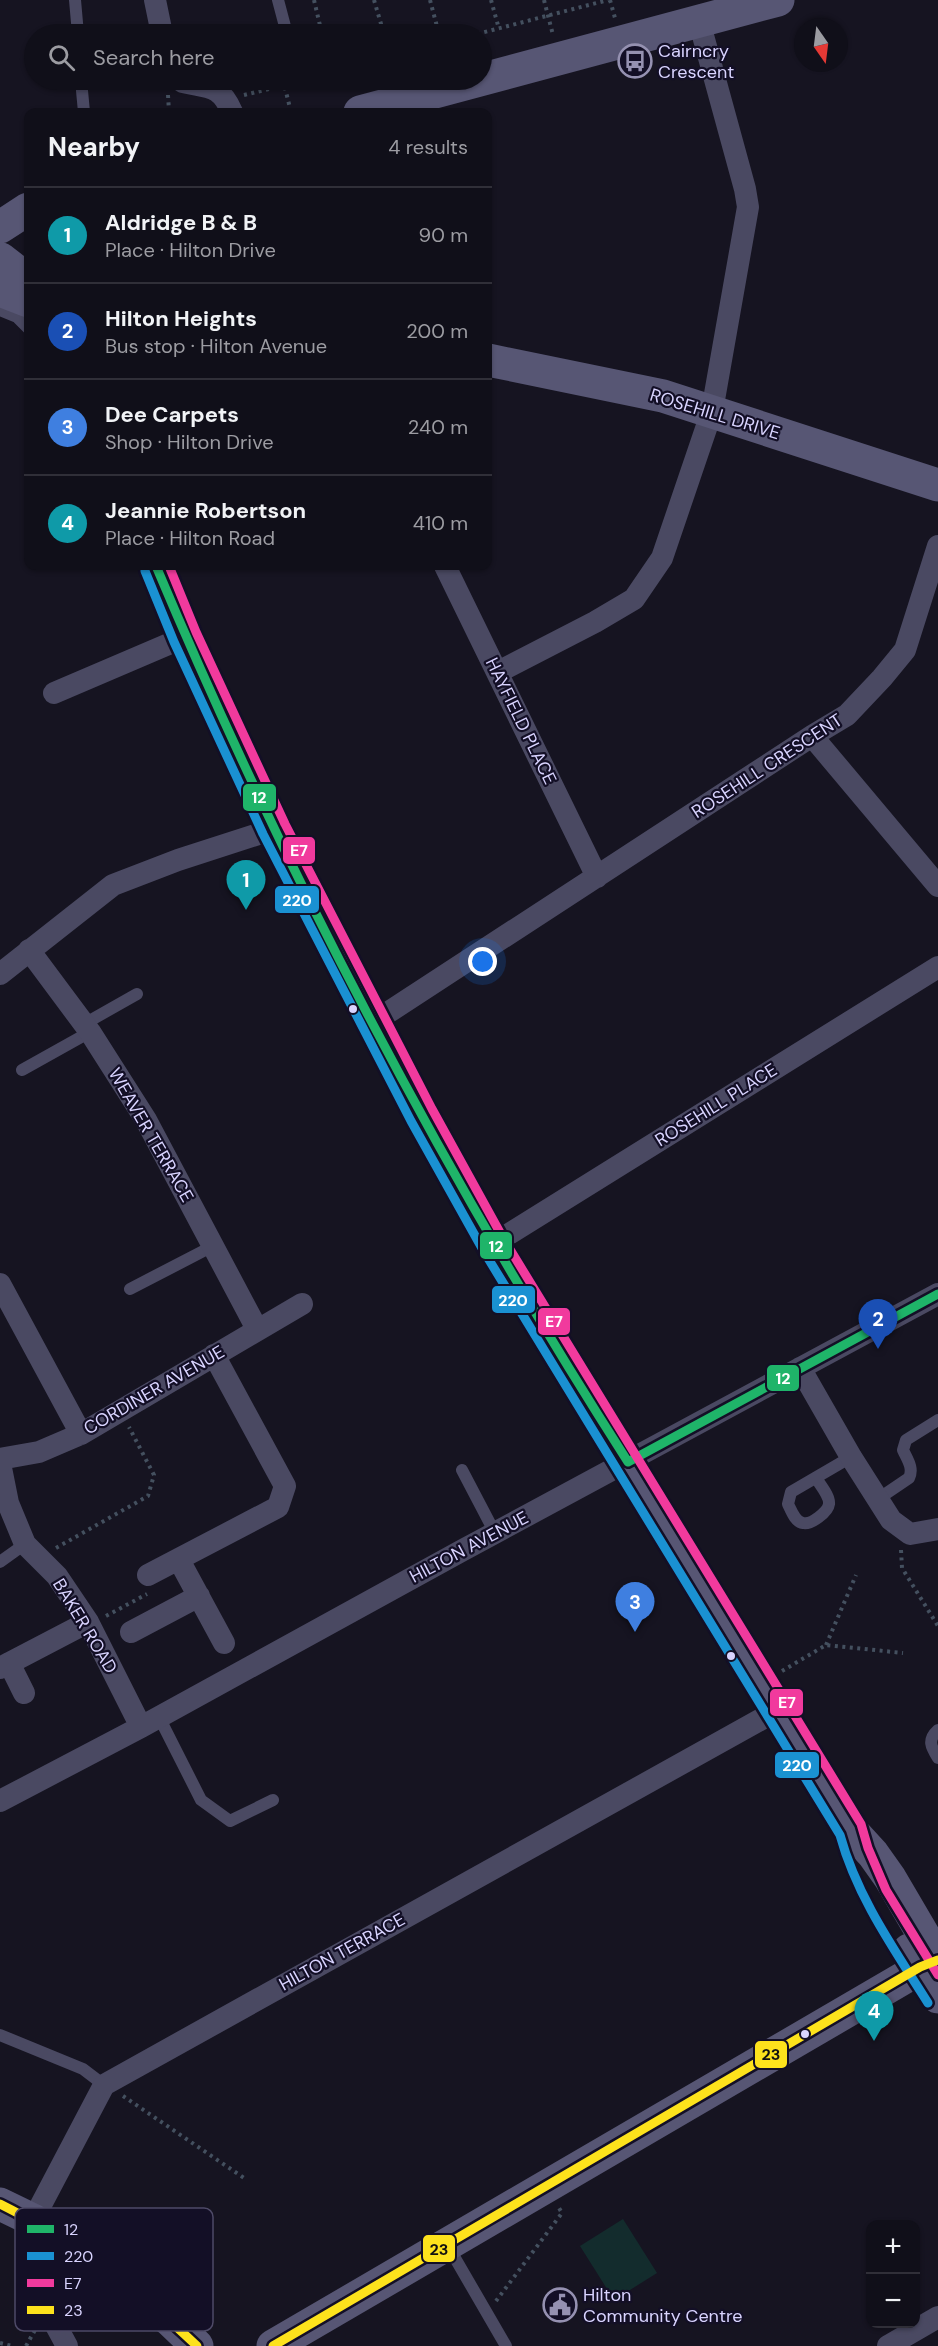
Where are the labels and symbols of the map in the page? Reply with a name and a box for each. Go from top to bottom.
north arrow [794,18,848,72]
place label: Cairncry Crescent [658,39,734,84]
bus stop icon: Cairncry Crescent [617,43,653,79]
street label: ROSEHILL DRIVE [647,383,783,445]
street label: HAYFIELD PLACE [480,654,562,788]
street label: ROSEHILL CRESCENT [687,708,847,824]
line badge: 12 [242,783,277,812]
text: 12 [251,787,267,808]
line badge: E7 [282,836,316,865]
text: E7 [290,840,308,861]
pin: 1 [226,860,266,910]
line badge: 220 [274,885,320,914]
text: 220 [282,890,312,911]
your location [468,947,497,976]
unlabelled marker [347,1003,359,1015]
street label: ROSEHILL PLACE [650,1058,782,1152]
street label: WEAVER TERRACE [103,1063,199,1207]
line badge: 12 [479,1231,513,1260]
text: 12 [488,1236,504,1257]
line badge: 220 [491,1285,536,1314]
text: 220 [498,1290,528,1311]
pin: 2 [858,1300,898,1349]
line badge: E7 [537,1307,571,1336]
text: E7 [545,1311,563,1332]
street label: CORDINER AVENUE [79,1340,229,1440]
line badge: 12 [766,1364,800,1392]
text: 12 [775,1368,791,1389]
street label: HILTON AVENUE [405,1506,533,1588]
street label: BAKER ROAD [47,1574,123,1678]
pin: 3 [616,1582,654,1632]
unlabelled marker [725,1650,737,1662]
line badge: E7 [769,1688,804,1717]
text: E7 [778,1692,796,1713]
line badge: 220 [774,1751,820,1779]
text: 220 [782,1755,812,1776]
street label: HILTON TERRACE [275,1907,409,1997]
pin: 4 [854,1992,894,2041]
unlabelled marker [799,2028,811,2040]
line badge: 23 [754,2040,788,2069]
text: 23 [762,2044,780,2065]
legend [15,2208,213,2331]
text: 12 [64,2219,78,2240]
line badge: 23 [422,2234,456,2263]
text: 23 [430,2239,448,2260]
text: 220 [64,2246,93,2267]
text: E7 [64,2273,82,2294]
place label: Hilton Community Centre [583,2283,743,2328]
public building icon: Hilton Community Centre [542,2287,578,2323]
text: 23 [64,2300,83,2321]

